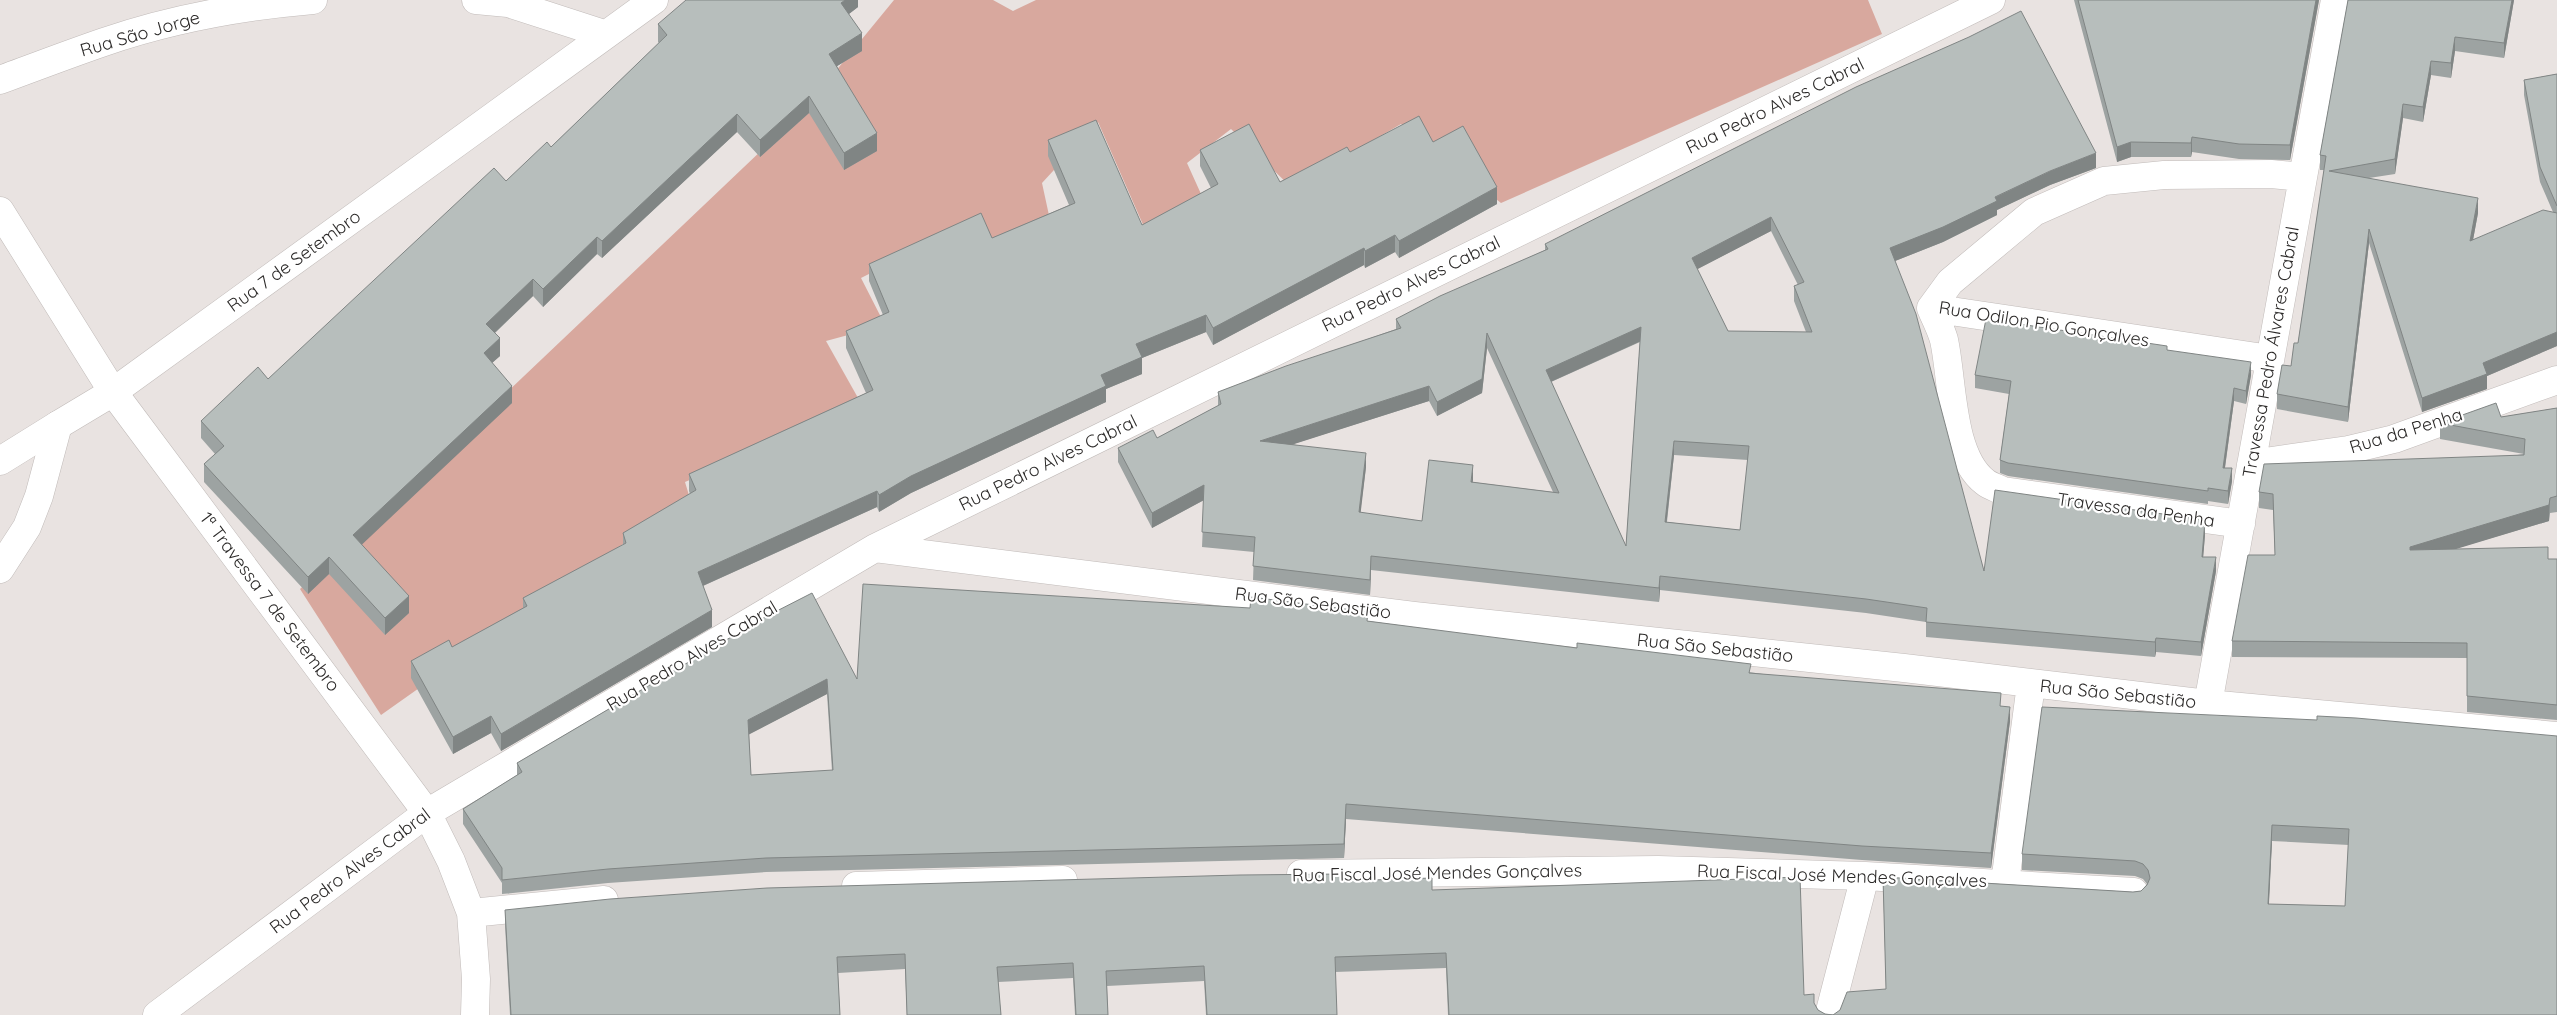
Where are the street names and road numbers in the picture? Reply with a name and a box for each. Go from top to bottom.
street label: Rua São Jorge [77,5,202,62]
street label: Rua Pedro Alves Cabral [1682,52,1868,159]
street label: Rua 7 de Setembro [223,204,365,317]
street label: Travessa Pedro Álvares Cabral [2237,224,2304,479]
street label: Rua Pedro Alves Cabral [1318,230,1504,337]
street label: Rua Odilon Pio Gonçalves [1937,295,2151,352]
street label: Rua da Penha [2347,402,2465,459]
street label: Rua Pedro Alves Cabral [955,409,1141,516]
street label: Travessa da Penha [2056,487,2216,532]
street label: 1ª Travessa 7 de Setembro [195,507,345,696]
street label: Rua São Sebastião [1234,582,1392,623]
street label: Rua Pedro Alves Cabral [602,595,781,716]
street label: Rua São Sebastião [1636,628,1794,667]
street label: Rua São Sebastião [2039,674,2197,713]
street label: Rua Pedro Alves Cabral [265,803,435,939]
street label: Rua Fiscal José Mendes Gonçalves [1292,858,1582,887]
street label: Rua Fiscal José Mendes Gonçalves [1697,859,1987,892]

